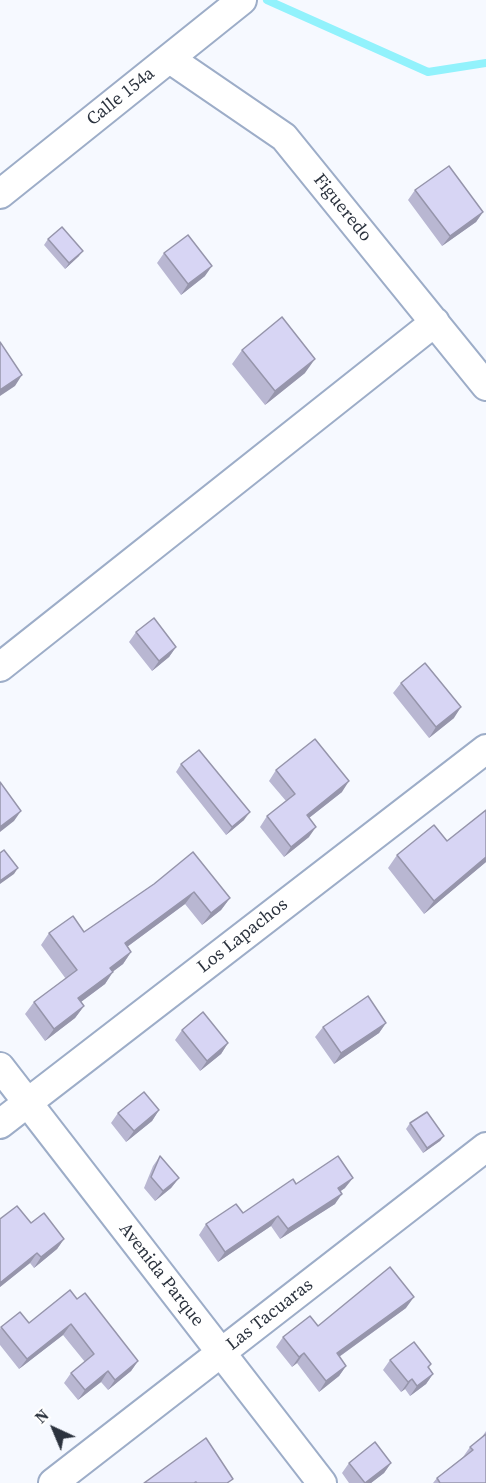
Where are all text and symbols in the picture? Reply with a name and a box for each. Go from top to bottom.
street label: Calle 154a [83,63,159,131]
street label: Figueredo [308,170,376,246]
street label: Los Lapachos [193,894,293,978]
street label: Avenida Parque [114,1219,208,1331]
street label: Las Tacuaras [222,1274,318,1356]
north arrow [24,1399,84,1459]
text: N [30,1404,53,1428]

